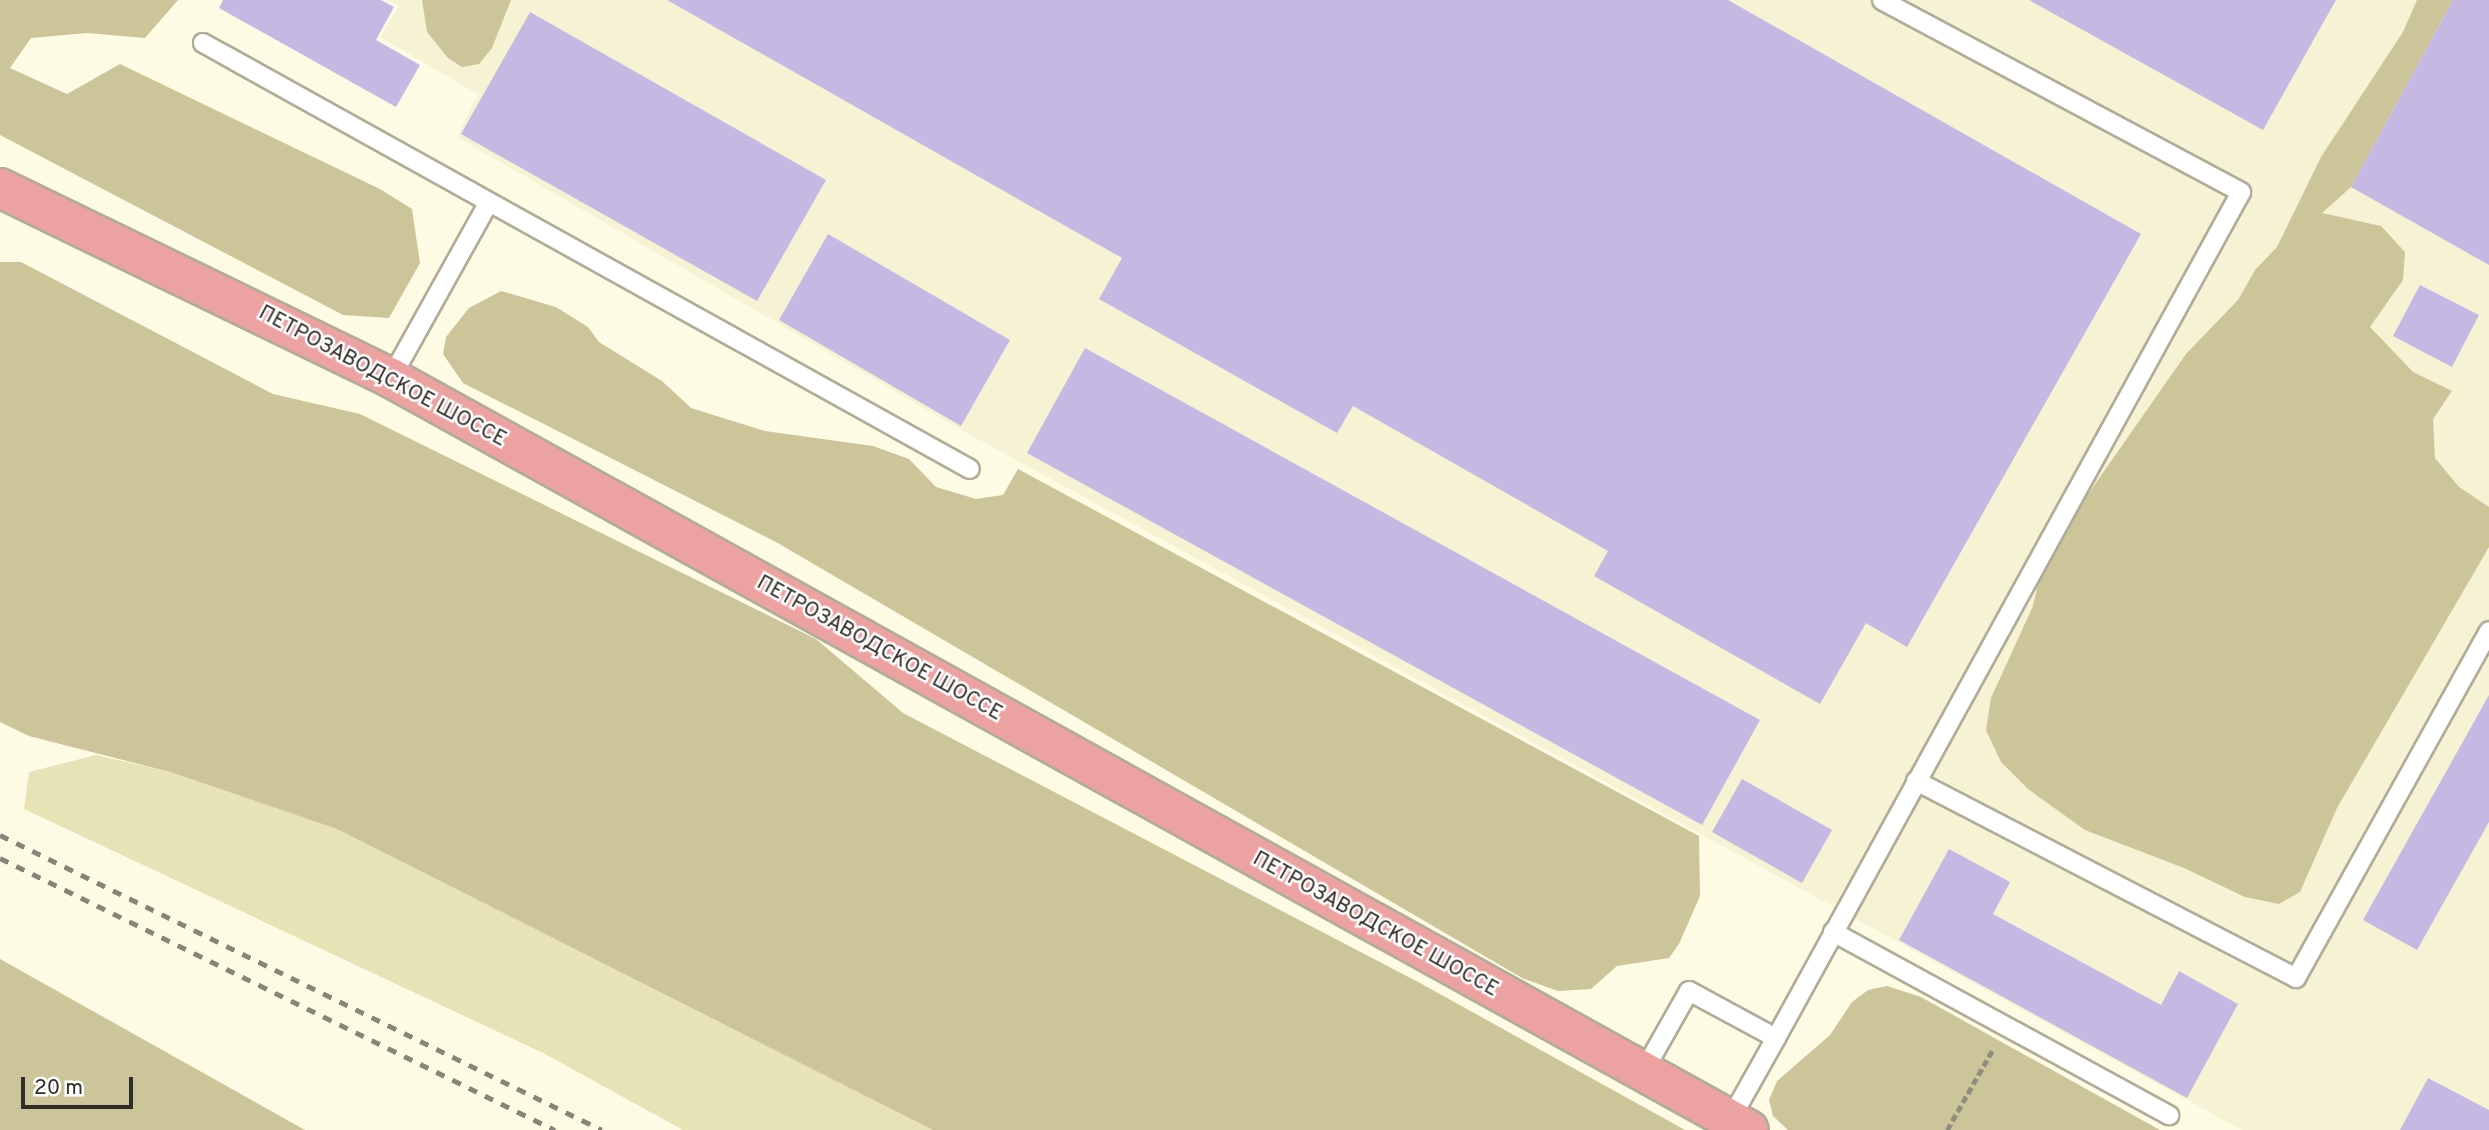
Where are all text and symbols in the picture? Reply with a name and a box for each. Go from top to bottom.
street label: ПЕТРОЗАВОДСКОЕ ШОССЕ [254,301,510,453]
street label: ПЕТРОЗАВОДСКОЕ ШОССЕ [752,571,1006,727]
street label: ПЕТРОЗАВОДСКОЕ ШОССЕ [1248,847,1502,1003]
scale bar [24,1064,136,1108]
text: 20 m [34,1075,83,1102]

